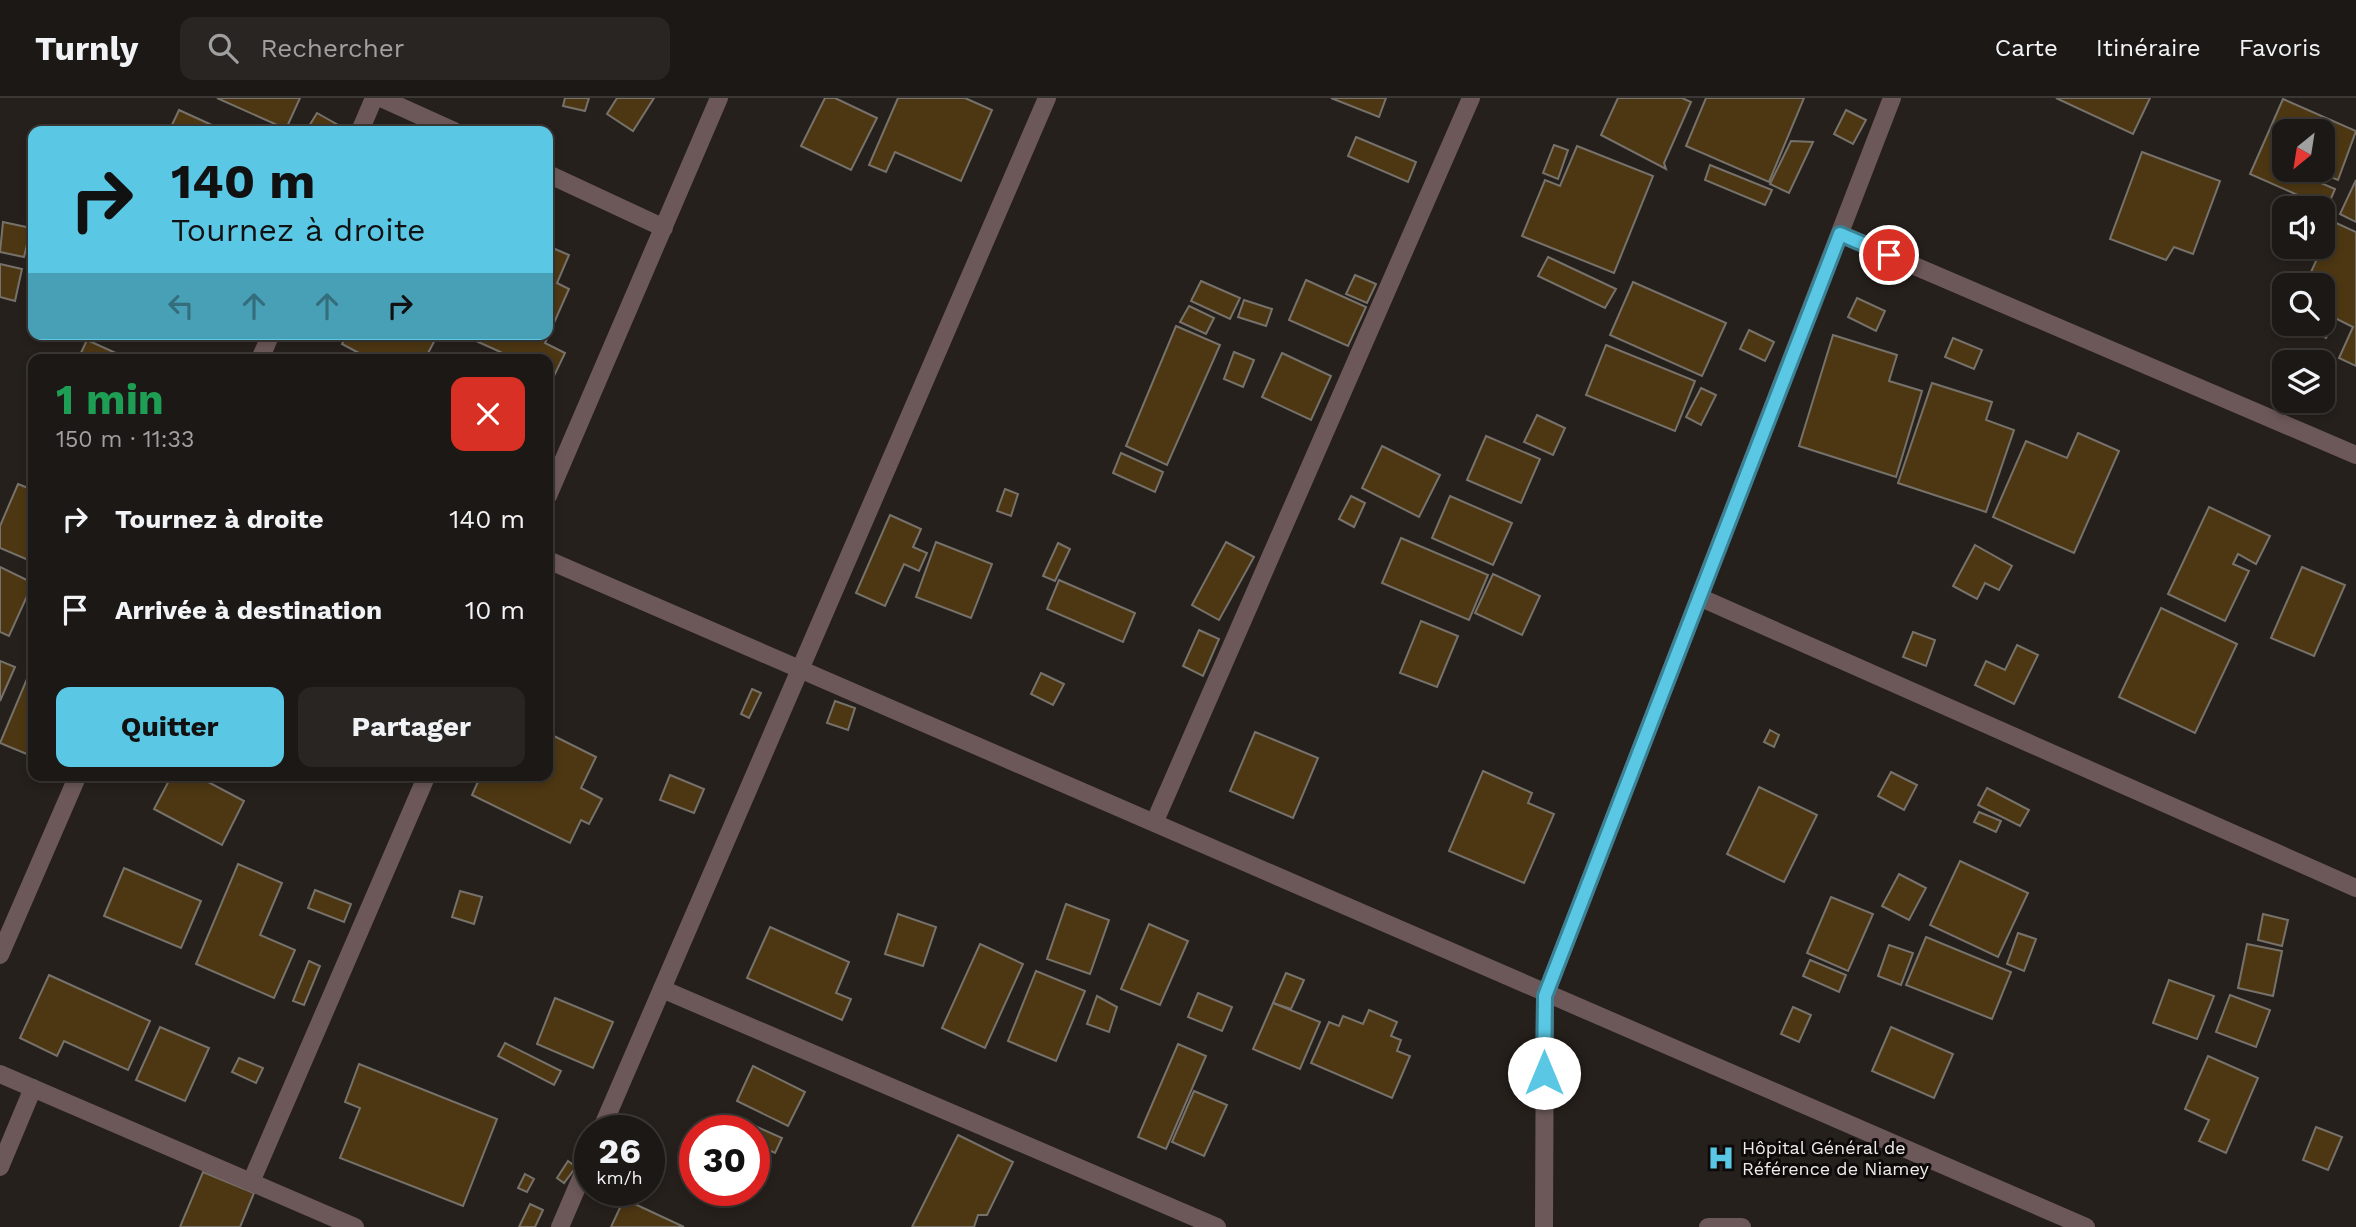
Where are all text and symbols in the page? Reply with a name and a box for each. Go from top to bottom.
search box [180,17,670,80]
text: Turnly [35,29,138,68]
icon: search [204,29,242,67]
text: Rechercher [260,33,404,63]
text: Carte [1995,34,2058,62]
text: Itinéraire [2096,34,2201,62]
text: Favoris [2239,34,2321,62]
north arrow [2272,119,2334,182]
map controls [2272,119,2335,413]
text: 140 m [171,152,315,210]
icon: right [56,154,147,245]
button: sound [2272,196,2335,259]
text: Tournez à droite [171,211,426,249]
pin [1859,225,1919,285]
icon: arrive [1870,236,1908,274]
button: search [2272,273,2335,336]
icon: left [162,287,200,325]
icon: ahead [235,287,273,325]
icon: ahead [308,287,346,325]
icon: right [381,287,419,325]
button: layers [2272,350,2335,413]
text: 1 min [56,375,164,424]
button: close [451,377,525,451]
text: 150 m · 11:33 [56,426,194,453]
icon: right [56,500,94,538]
text: Tournez à droite [115,504,324,534]
text: 140 m [449,504,525,534]
icon: arrive [56,591,94,629]
text: Arrivée à destination [115,595,382,625]
text: 10 m [465,595,525,625]
button: Quitter [56,687,284,767]
button: Partager [298,687,525,767]
position arrow [1507,1036,1581,1110]
speed limit sign: 30 [679,1115,770,1206]
text: 26 [598,1130,641,1172]
place label: Hôpital Général de Référence de Niamey [1742,1137,1929,1179]
hospital icon: Hôpital Général de Référence de Niamey [1706,1143,1736,1173]
text: km/h [596,1167,643,1188]

